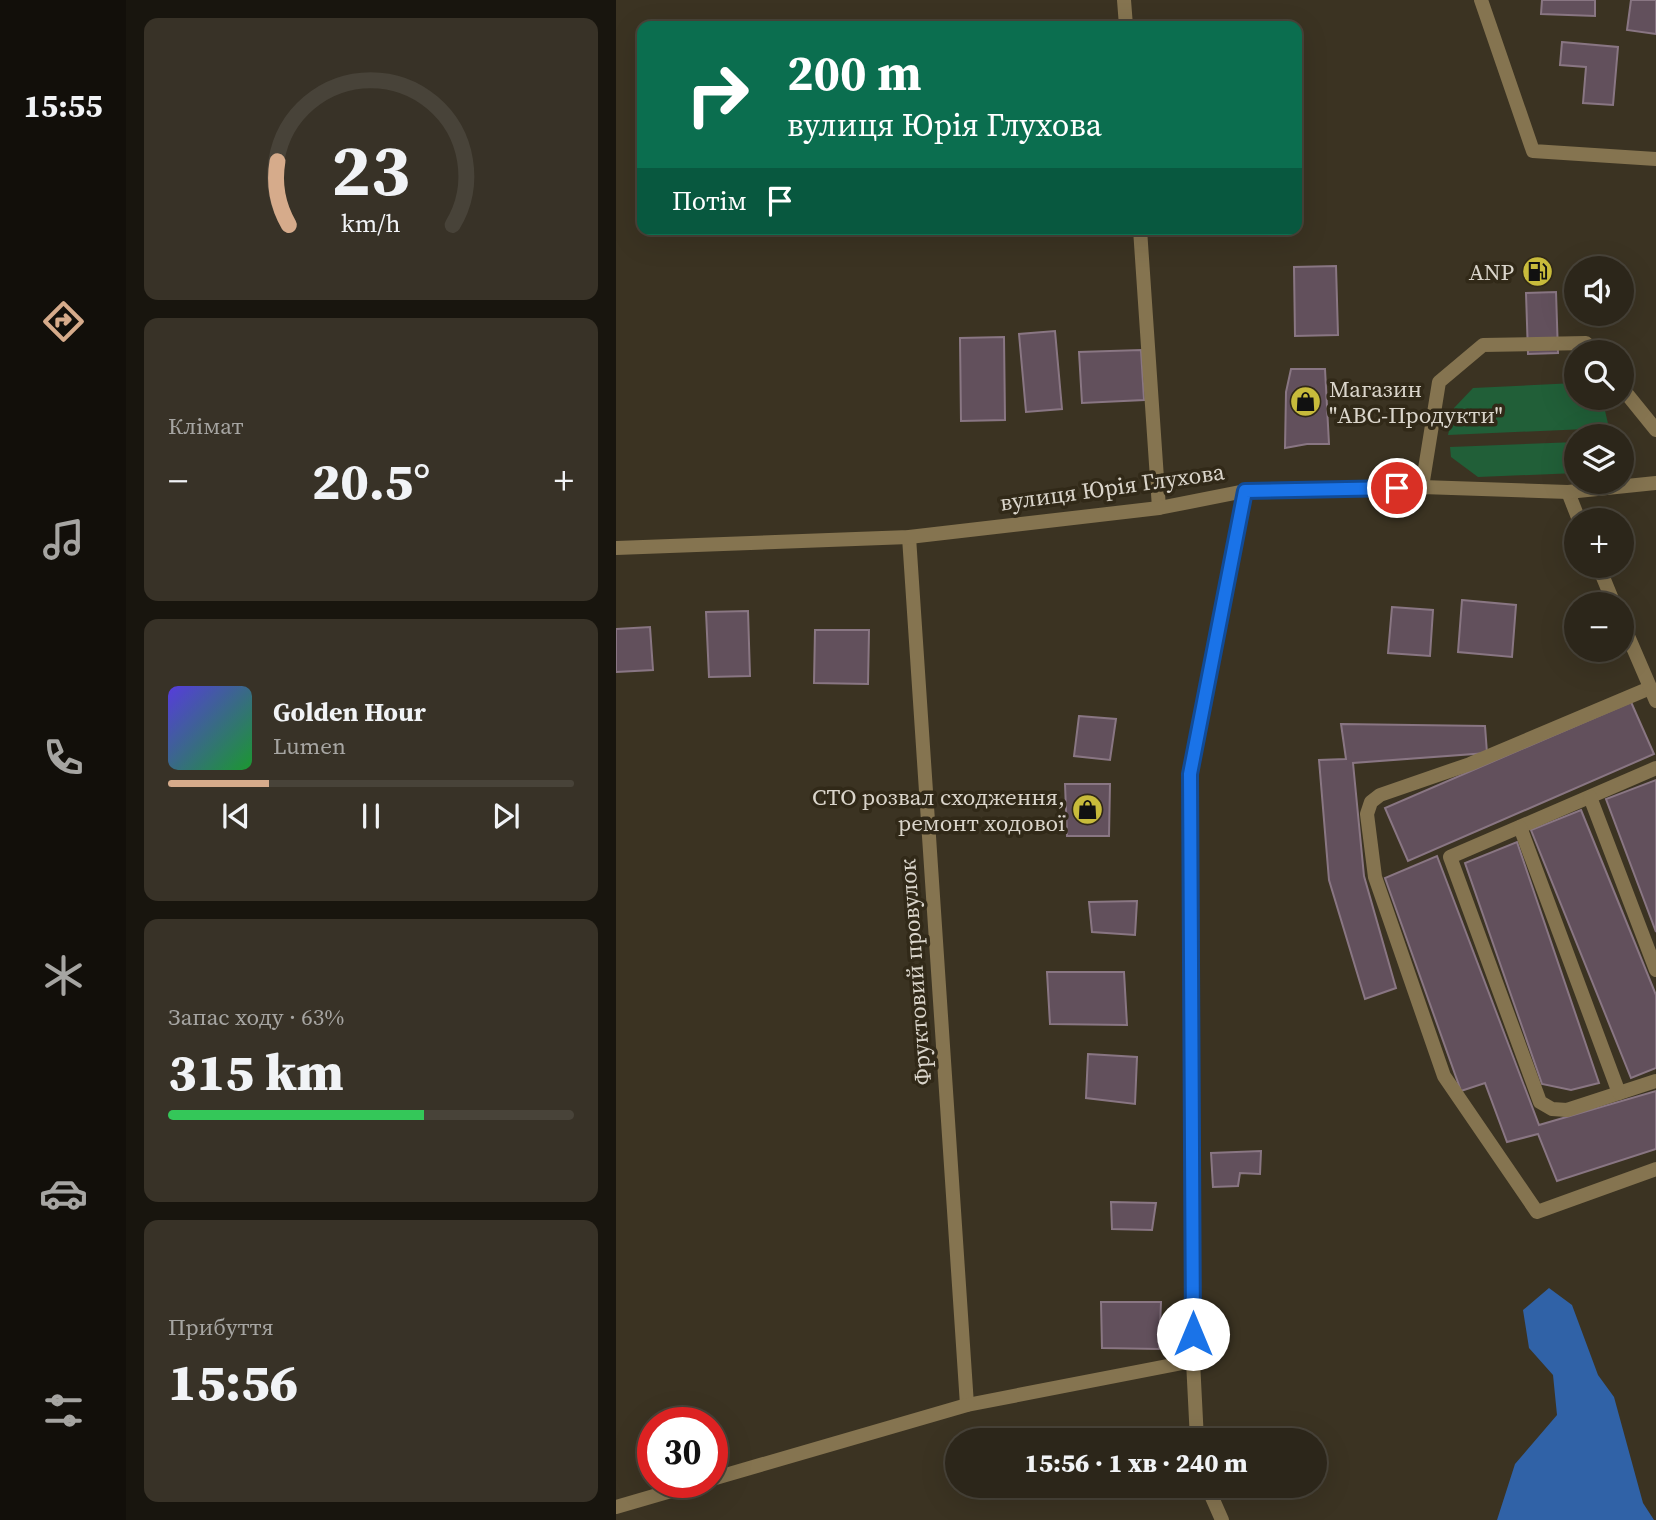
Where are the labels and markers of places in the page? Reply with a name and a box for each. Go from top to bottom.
fuel station icon: ANP [1520,255,1554,289]
place label: ANP [1469,256,1514,288]
place label: Магазин "ABC-Продукти" [1329,373,1503,431]
shop icon: Магазин "ABC-Продукти" [1289,385,1323,419]
pin [1367,458,1427,518]
place label: СТО розвал сходження, ремонт ходової [812,781,1066,839]
shop icon: СТО розвал сходження, ремонт ходової [1071,793,1105,827]

